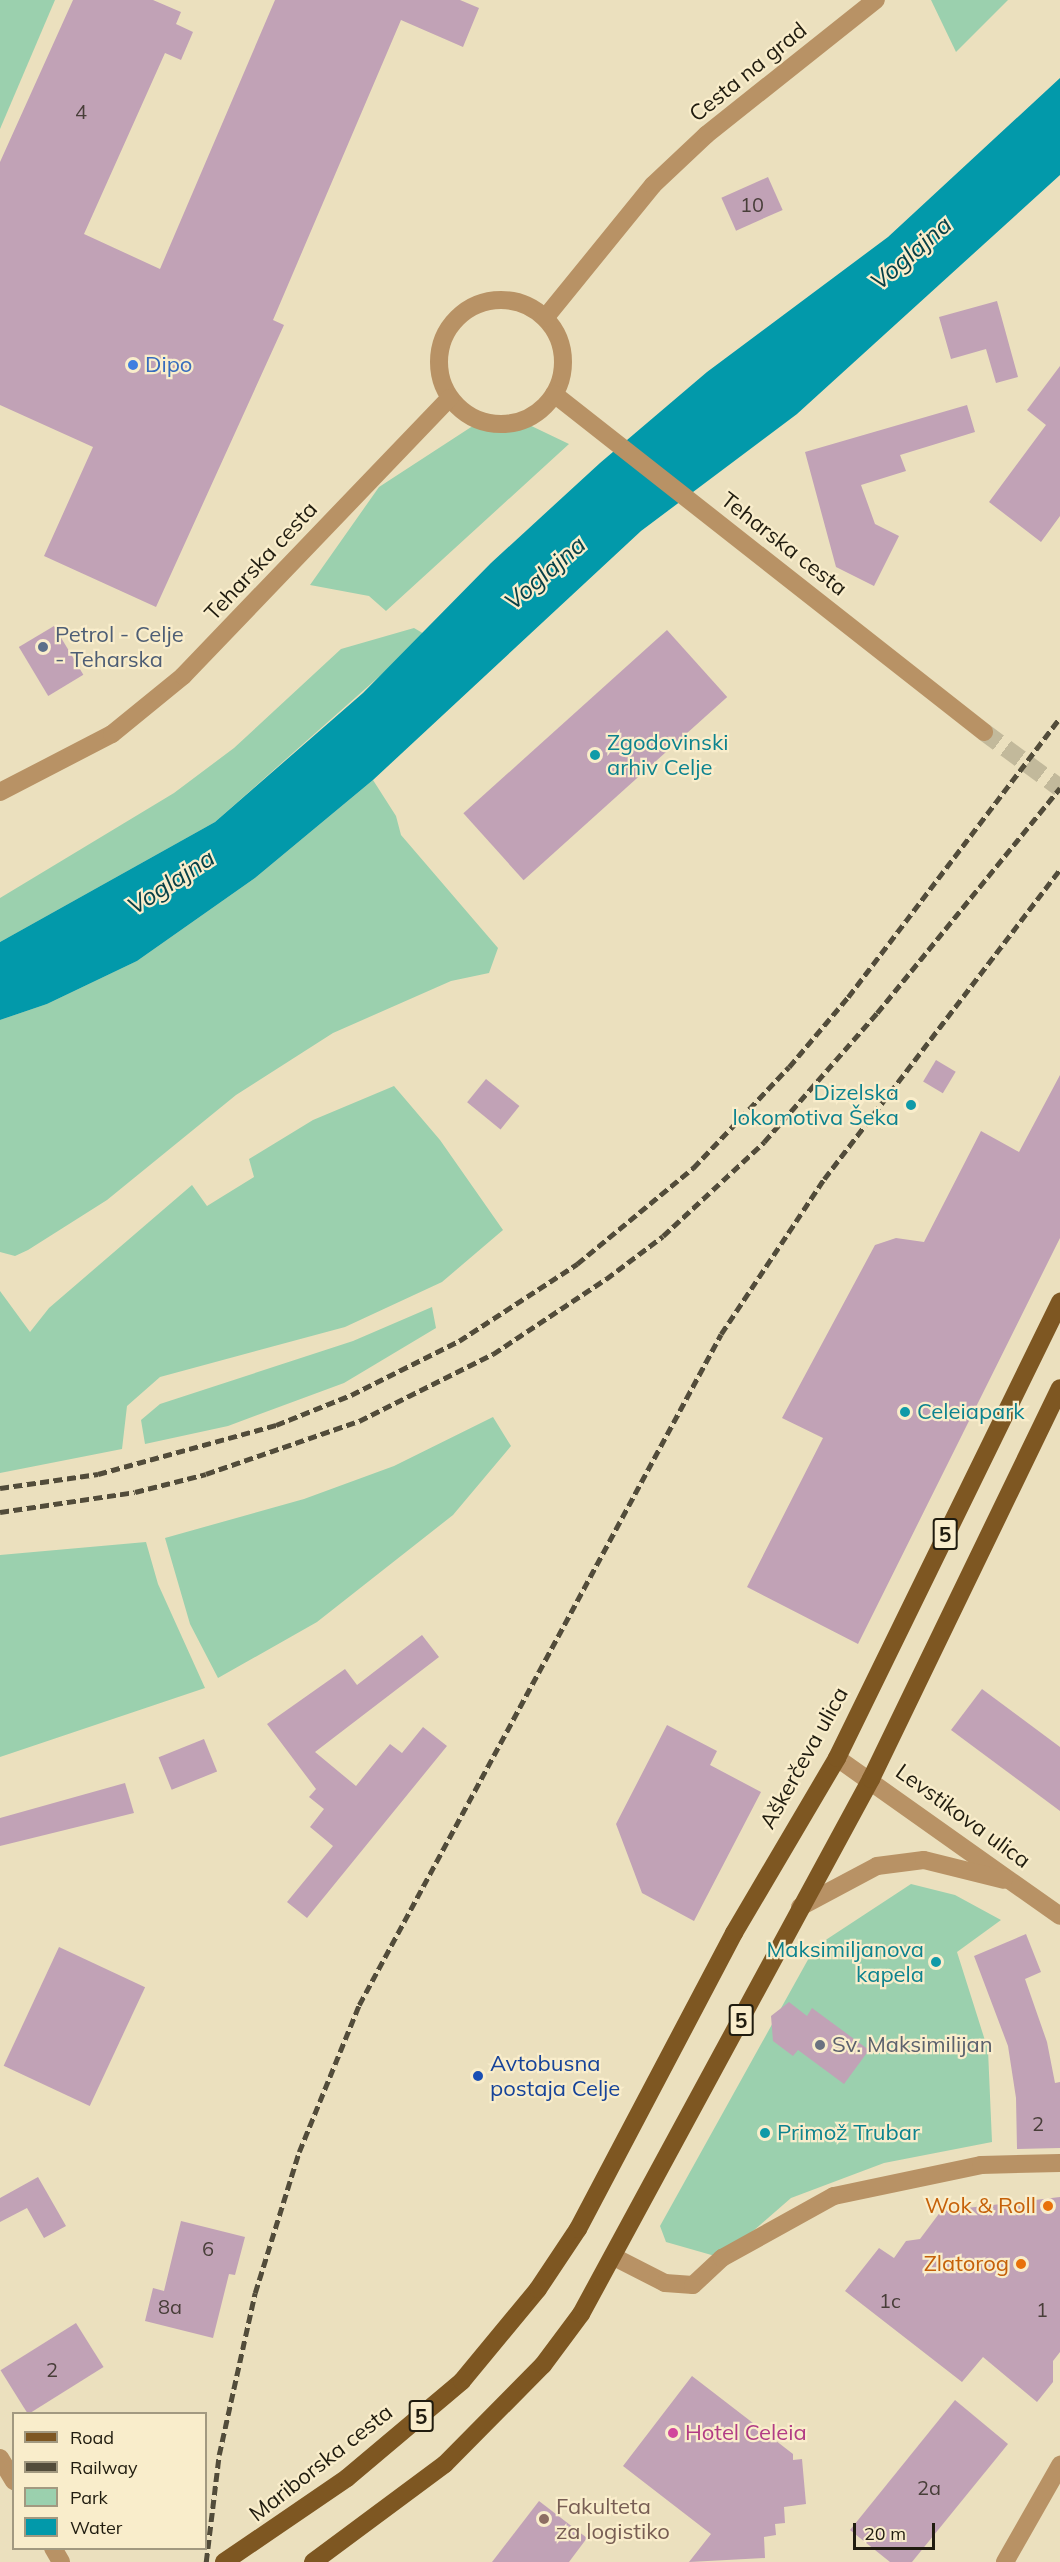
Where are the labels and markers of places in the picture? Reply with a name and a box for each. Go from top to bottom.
place label: Dipo [145,352,192,378]
marker: Dipo [126,358,140,372]
place label: Petrol - Celje - Teharska [55,621,184,672]
marker: Petrol - Celje - Teharska [36,640,50,654]
place label: Zgodovinski arhiv Celje [607,729,728,780]
marker: Zgodovinski arhiv Celje [588,748,602,762]
place label: Dizelska lokomotiva Šeka [732,1079,899,1130]
marker: Dizelska lokomotiva Šeka [904,1098,918,1112]
place label: Celeiapark [917,1399,1025,1425]
marker: Celeiapark [898,1405,912,1419]
place label: Maksimiljanova kapela [766,1936,924,1988]
marker: Maksimiljanova kapela [929,1955,943,1969]
place label: Sv. Maksimilijan [832,2032,993,2058]
marker: Sv. Maksimilijan [813,2038,827,2052]
place label: Avtobusna postaja Celje [490,2050,620,2102]
marker: Avtobusna postaja Celje [471,2069,485,2083]
place label: Primož Trubar [777,2120,920,2146]
marker: Primož Trubar [758,2126,772,2140]
place label: Wok & Roll [925,2193,1036,2219]
marker: Wok & Roll [1041,2199,1055,2213]
place label: Zlatorog [924,2251,1009,2277]
marker: Zlatorog [1014,2257,1028,2271]
place label: Hotel Celeia [685,2420,807,2446]
marker: Hotel Celeia [666,2426,680,2440]
place label: Fakulteta za logistiko [556,2493,670,2544]
marker: Fakulteta za logistiko [537,2512,551,2526]

